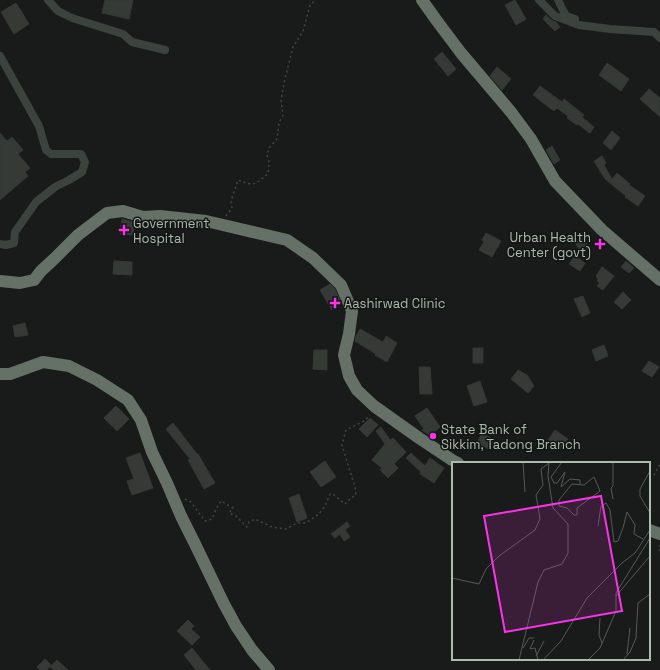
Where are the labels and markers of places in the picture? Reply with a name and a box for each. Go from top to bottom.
place label: Government Hospital [133,215,209,247]
marker: Government Hospital [118,224,130,236]
place label: Urban Health Center (govt) [507,229,591,261]
marker: Urban Health Center (govt) [594,238,606,250]
place label: Aashirwad Clinic [344,295,446,312]
marker: Aashirwad Clinic [329,297,341,309]
place label: State Bank of Sikkim, Tadong Branch [441,421,581,453]
marker: State Bank of Sikkim, Tadong Branch [428,431,438,441]

